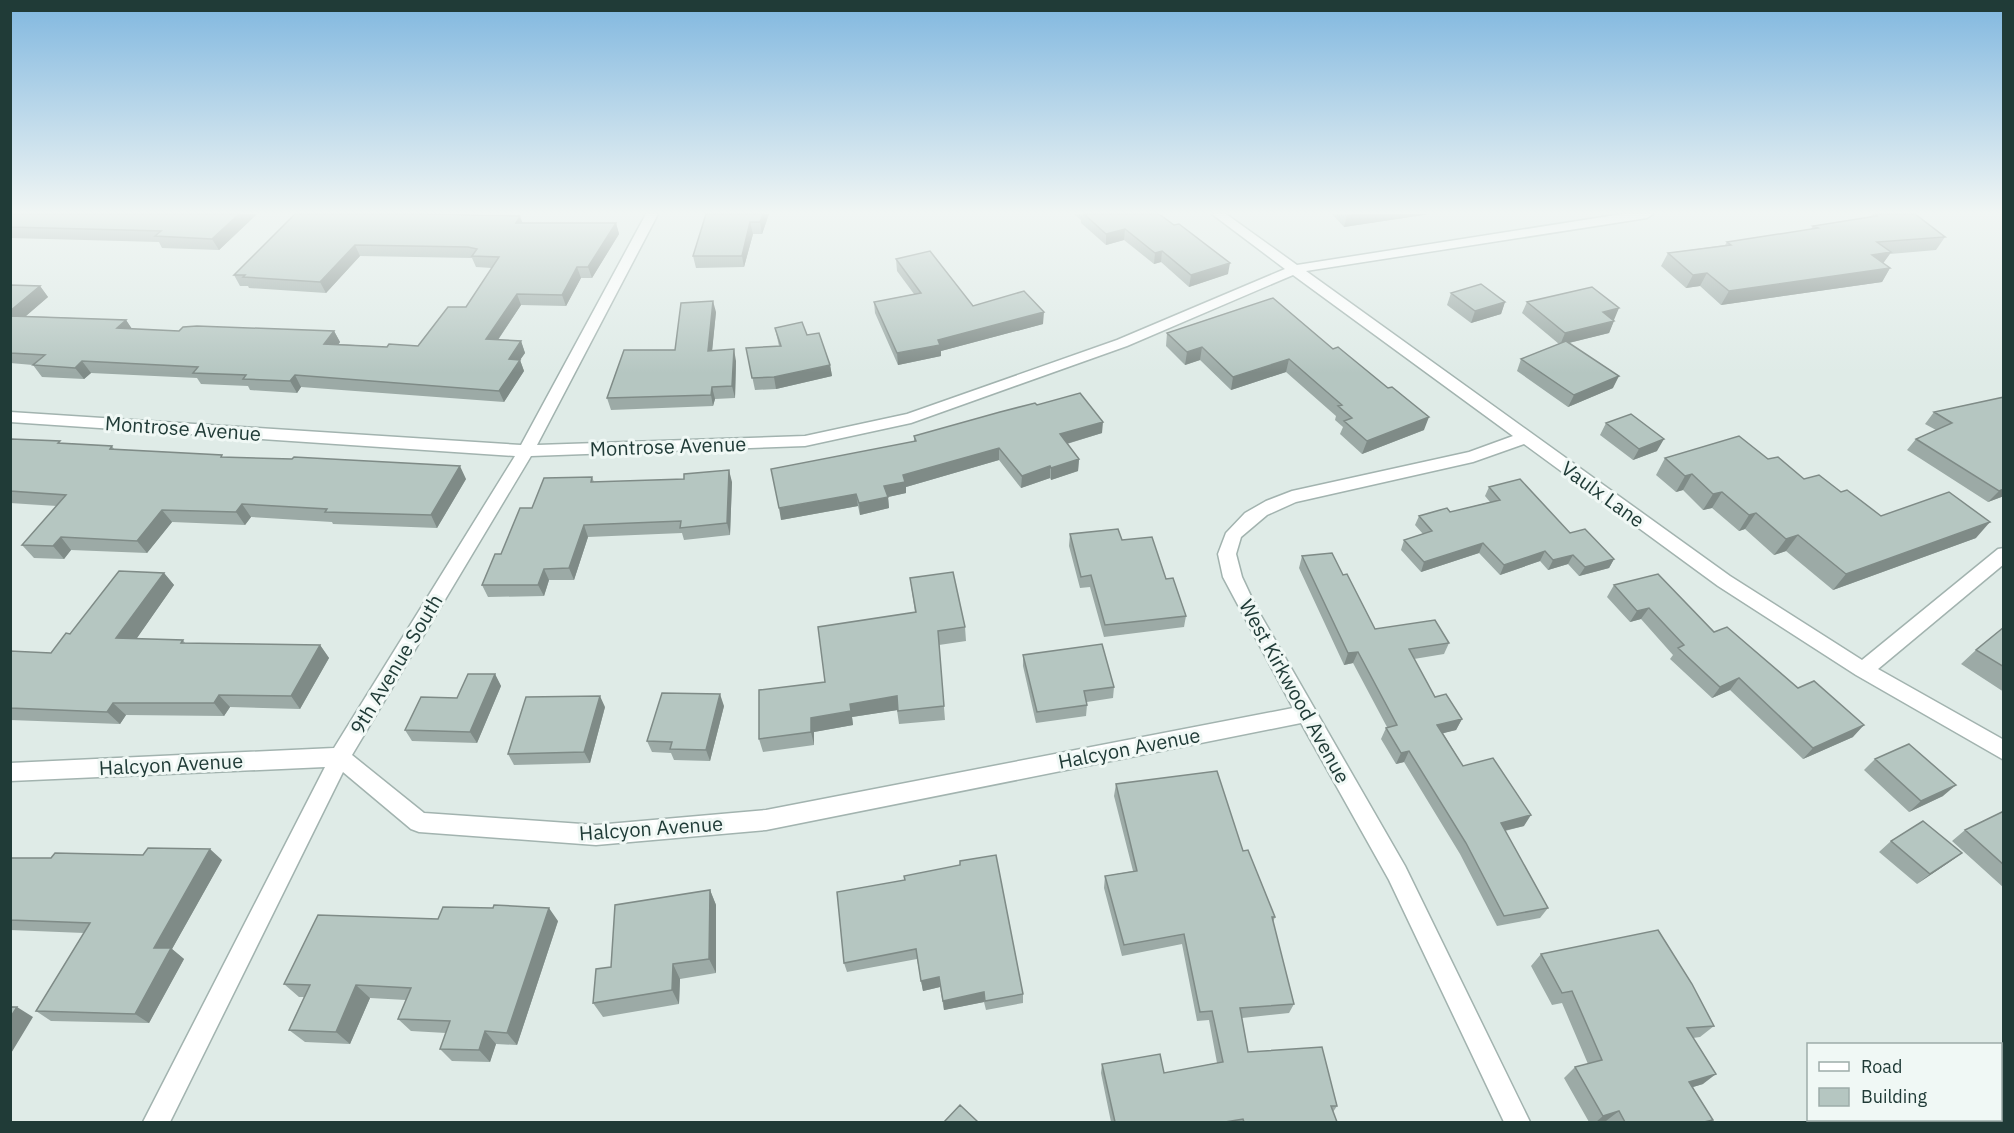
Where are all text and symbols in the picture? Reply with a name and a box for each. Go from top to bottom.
street label: Montrose Avenue [104,409,262,447]
street label: Montrose Avenue [589,430,747,462]
street label: Vaulx Lane [1556,455,1650,533]
street label: 9th Avenue South [343,589,449,739]
street label: West Kirkwood Avenue [1233,594,1357,788]
street label: Halcyon Avenue [1056,721,1202,775]
street label: Halcyon Avenue [98,747,244,781]
street label: Halcyon Avenue [578,810,724,846]
legend [1807,1043,2002,1121]
text: Road [1861,1055,1902,1078]
text: Building [1861,1085,1928,1108]

